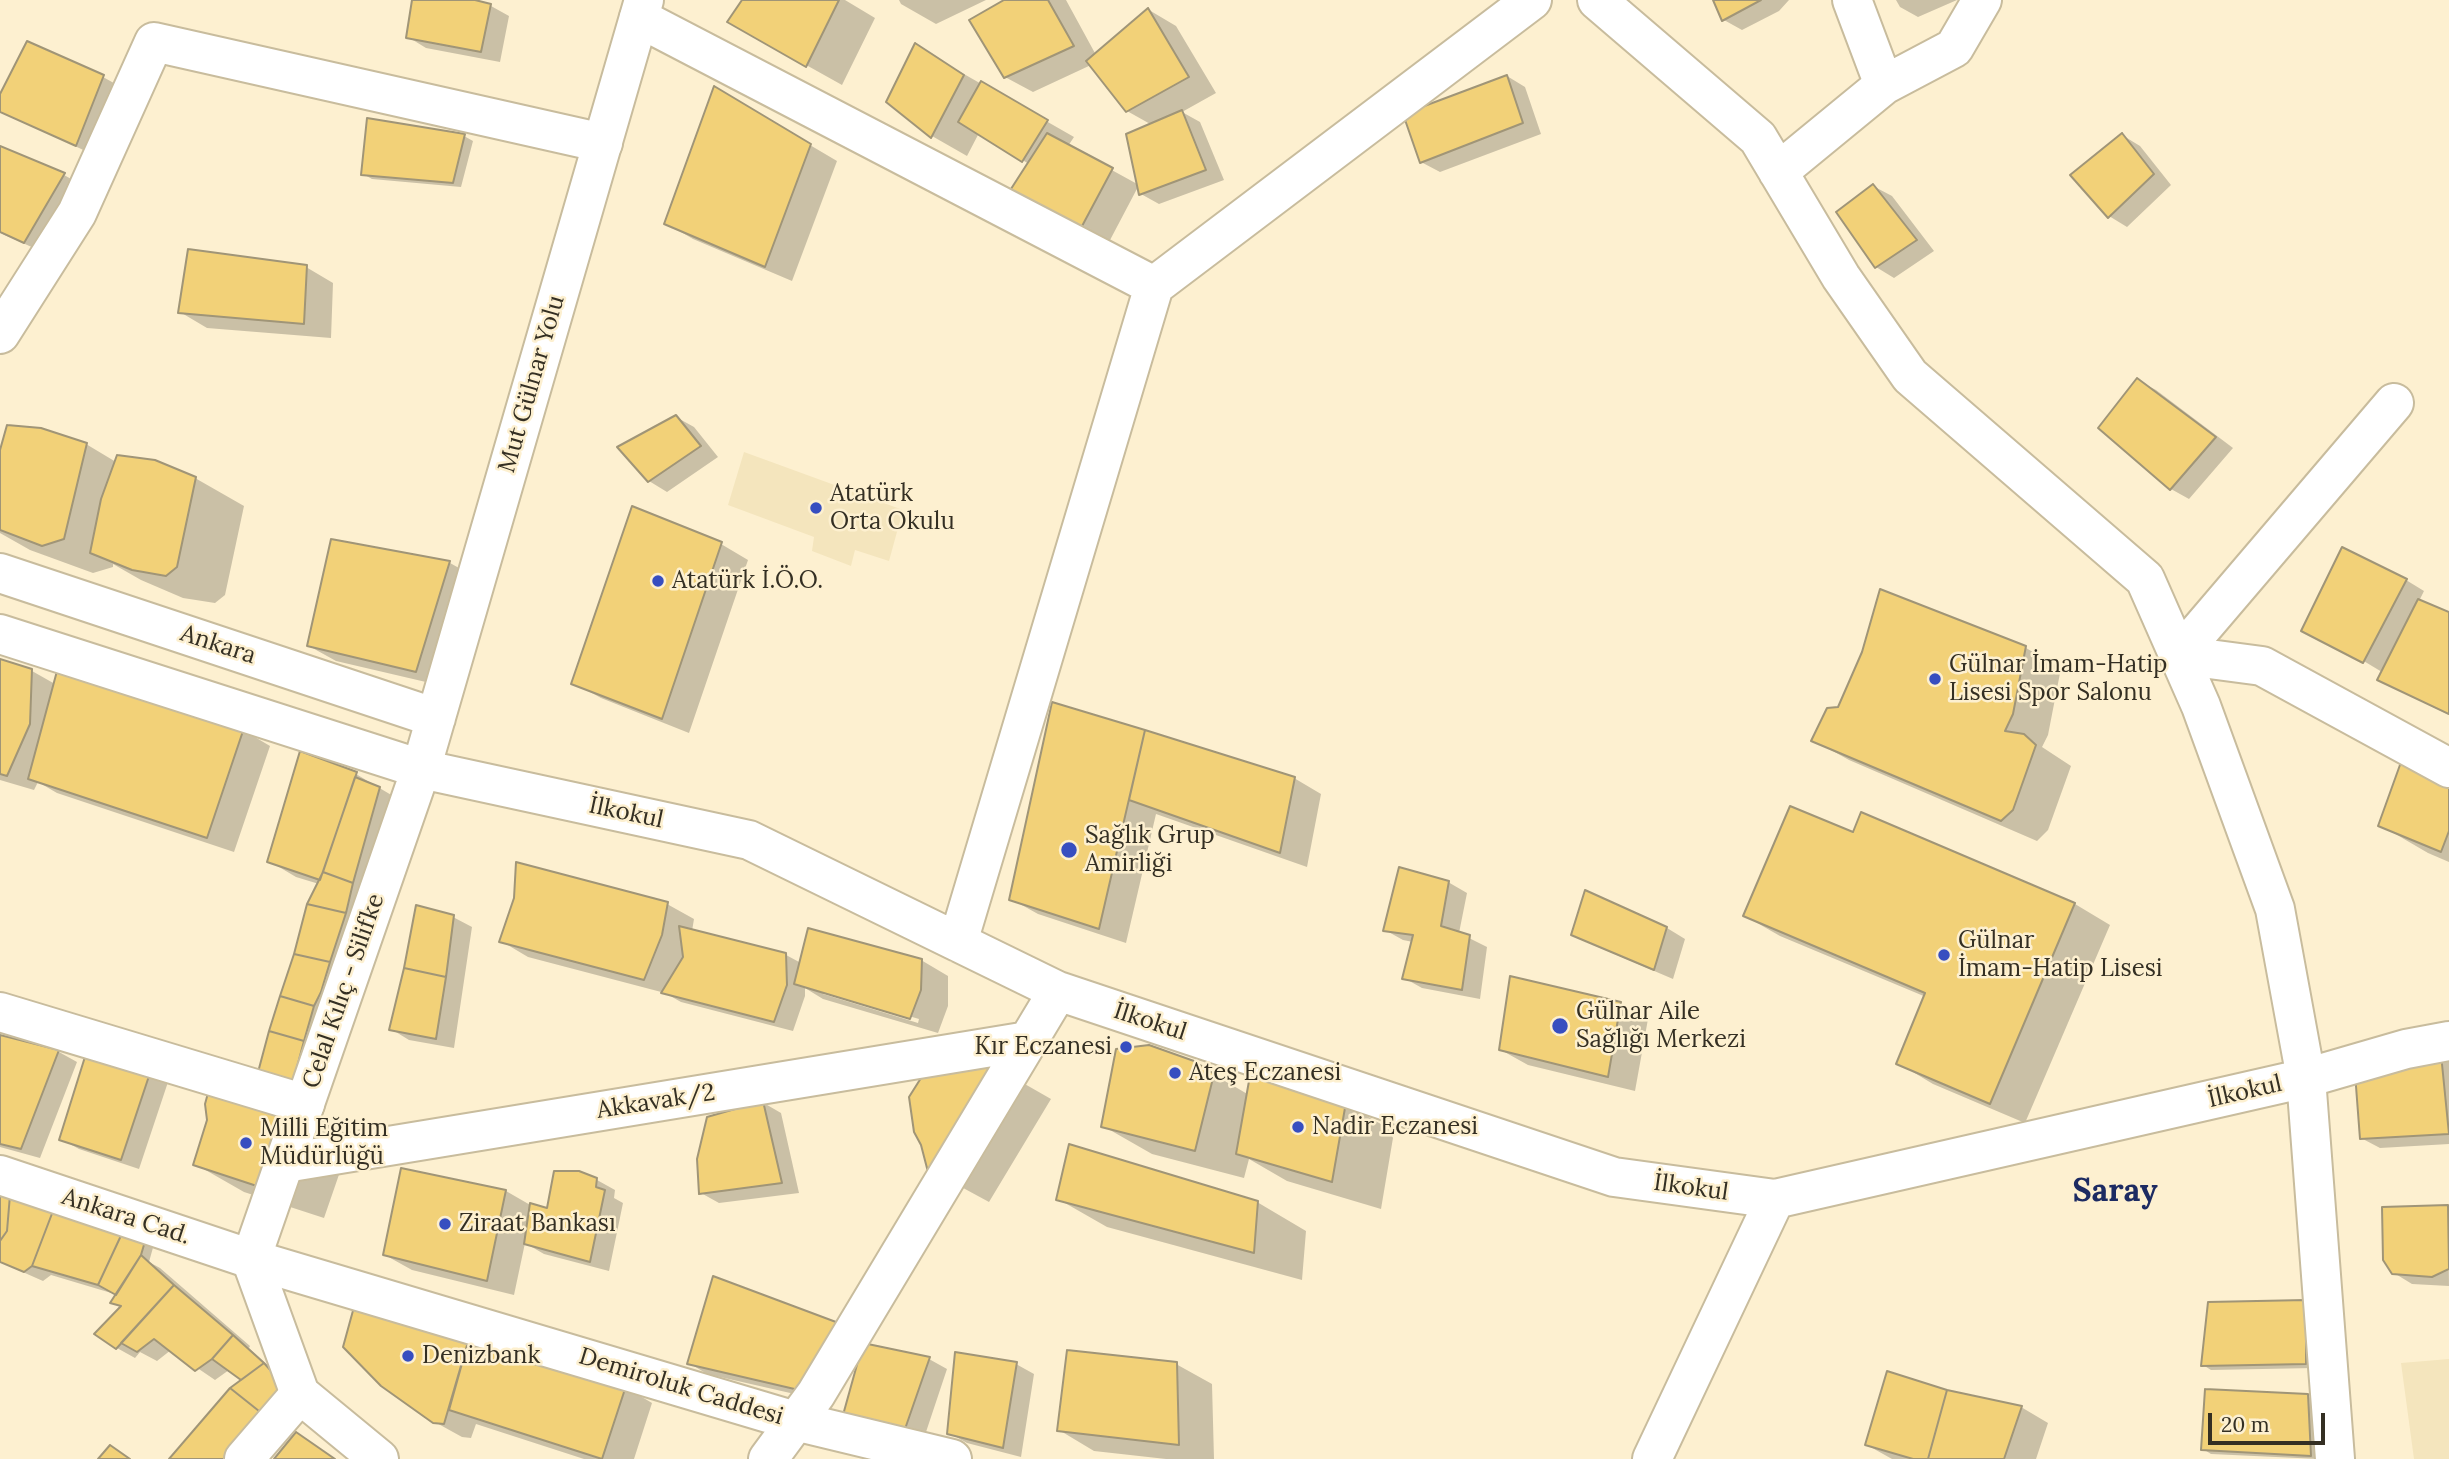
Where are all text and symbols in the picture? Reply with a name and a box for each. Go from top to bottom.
street label: Mut Gülnar Yolu [493,292,571,476]
place label: Atatürk Orta Okulu [830,480,955,536]
marker: Atatürk Orta Okulu [808,500,824,516]
place label: Atatürk İ.Ö.O. [672,567,823,595]
marker: Atatürk İ.Ö.O. [650,573,666,589]
street label: Ankara [177,619,259,671]
place label: Gülnar İmam-Hatip Lisesi Spor Salonu [1949,651,2167,707]
marker: Gülnar İmam-Hatip Lisesi Spor Salonu [1927,671,1943,687]
street label: İlkokul [586,791,666,835]
place label: Sağlık Grup Amirliği [1085,822,1215,878]
marker: Sağlık Grup Amirliği [1059,840,1079,860]
street label: Celal Kılıç - Silifke [297,890,391,1092]
place label: Gülnar İmam-Hatip Lisesi [1958,927,2163,983]
marker: Gülnar İmam-Hatip Lisesi [1936,947,1952,963]
street label: İlkokul [1110,997,1190,1047]
place label: Gülnar Aile Sağlığı Merkezi [1576,998,1746,1054]
marker: Gülnar Aile Sağlığı Merkezi [1550,1016,1570,1036]
place label: Kır Eczanesi [975,1033,1112,1061]
marker: Kır Eczanesi [1118,1039,1134,1055]
place label: Ateş Eczanesi [1189,1059,1341,1087]
marker: Ateş Eczanesi [1167,1065,1183,1081]
street label: İlkokul [2205,1070,2285,1114]
street label: Akkavak/2 [595,1078,717,1126]
place label: Nadir Eczanesi [1312,1113,1478,1141]
place label: Milli Eğitim Müdürlüğü [260,1115,388,1171]
marker: Nadir Eczanesi [1290,1119,1306,1135]
marker: Milli Eğitim Müdürlüğü [238,1135,254,1151]
street label: İlkokul [1652,1169,1730,1207]
district label: Saray [2072,1173,2158,1211]
street label: Ankara Cad. [58,1183,194,1251]
place label: Ziraat Bankası [459,1210,616,1238]
marker: Ziraat Bankası [437,1216,453,1232]
place label: Denizbank [422,1342,540,1370]
street label: Demiroluk Caddesi [575,1342,787,1432]
marker: Denizbank [400,1348,416,1364]
scale bar [2211,1400,2328,1444]
text: 20 m [2221,1411,2270,1438]

